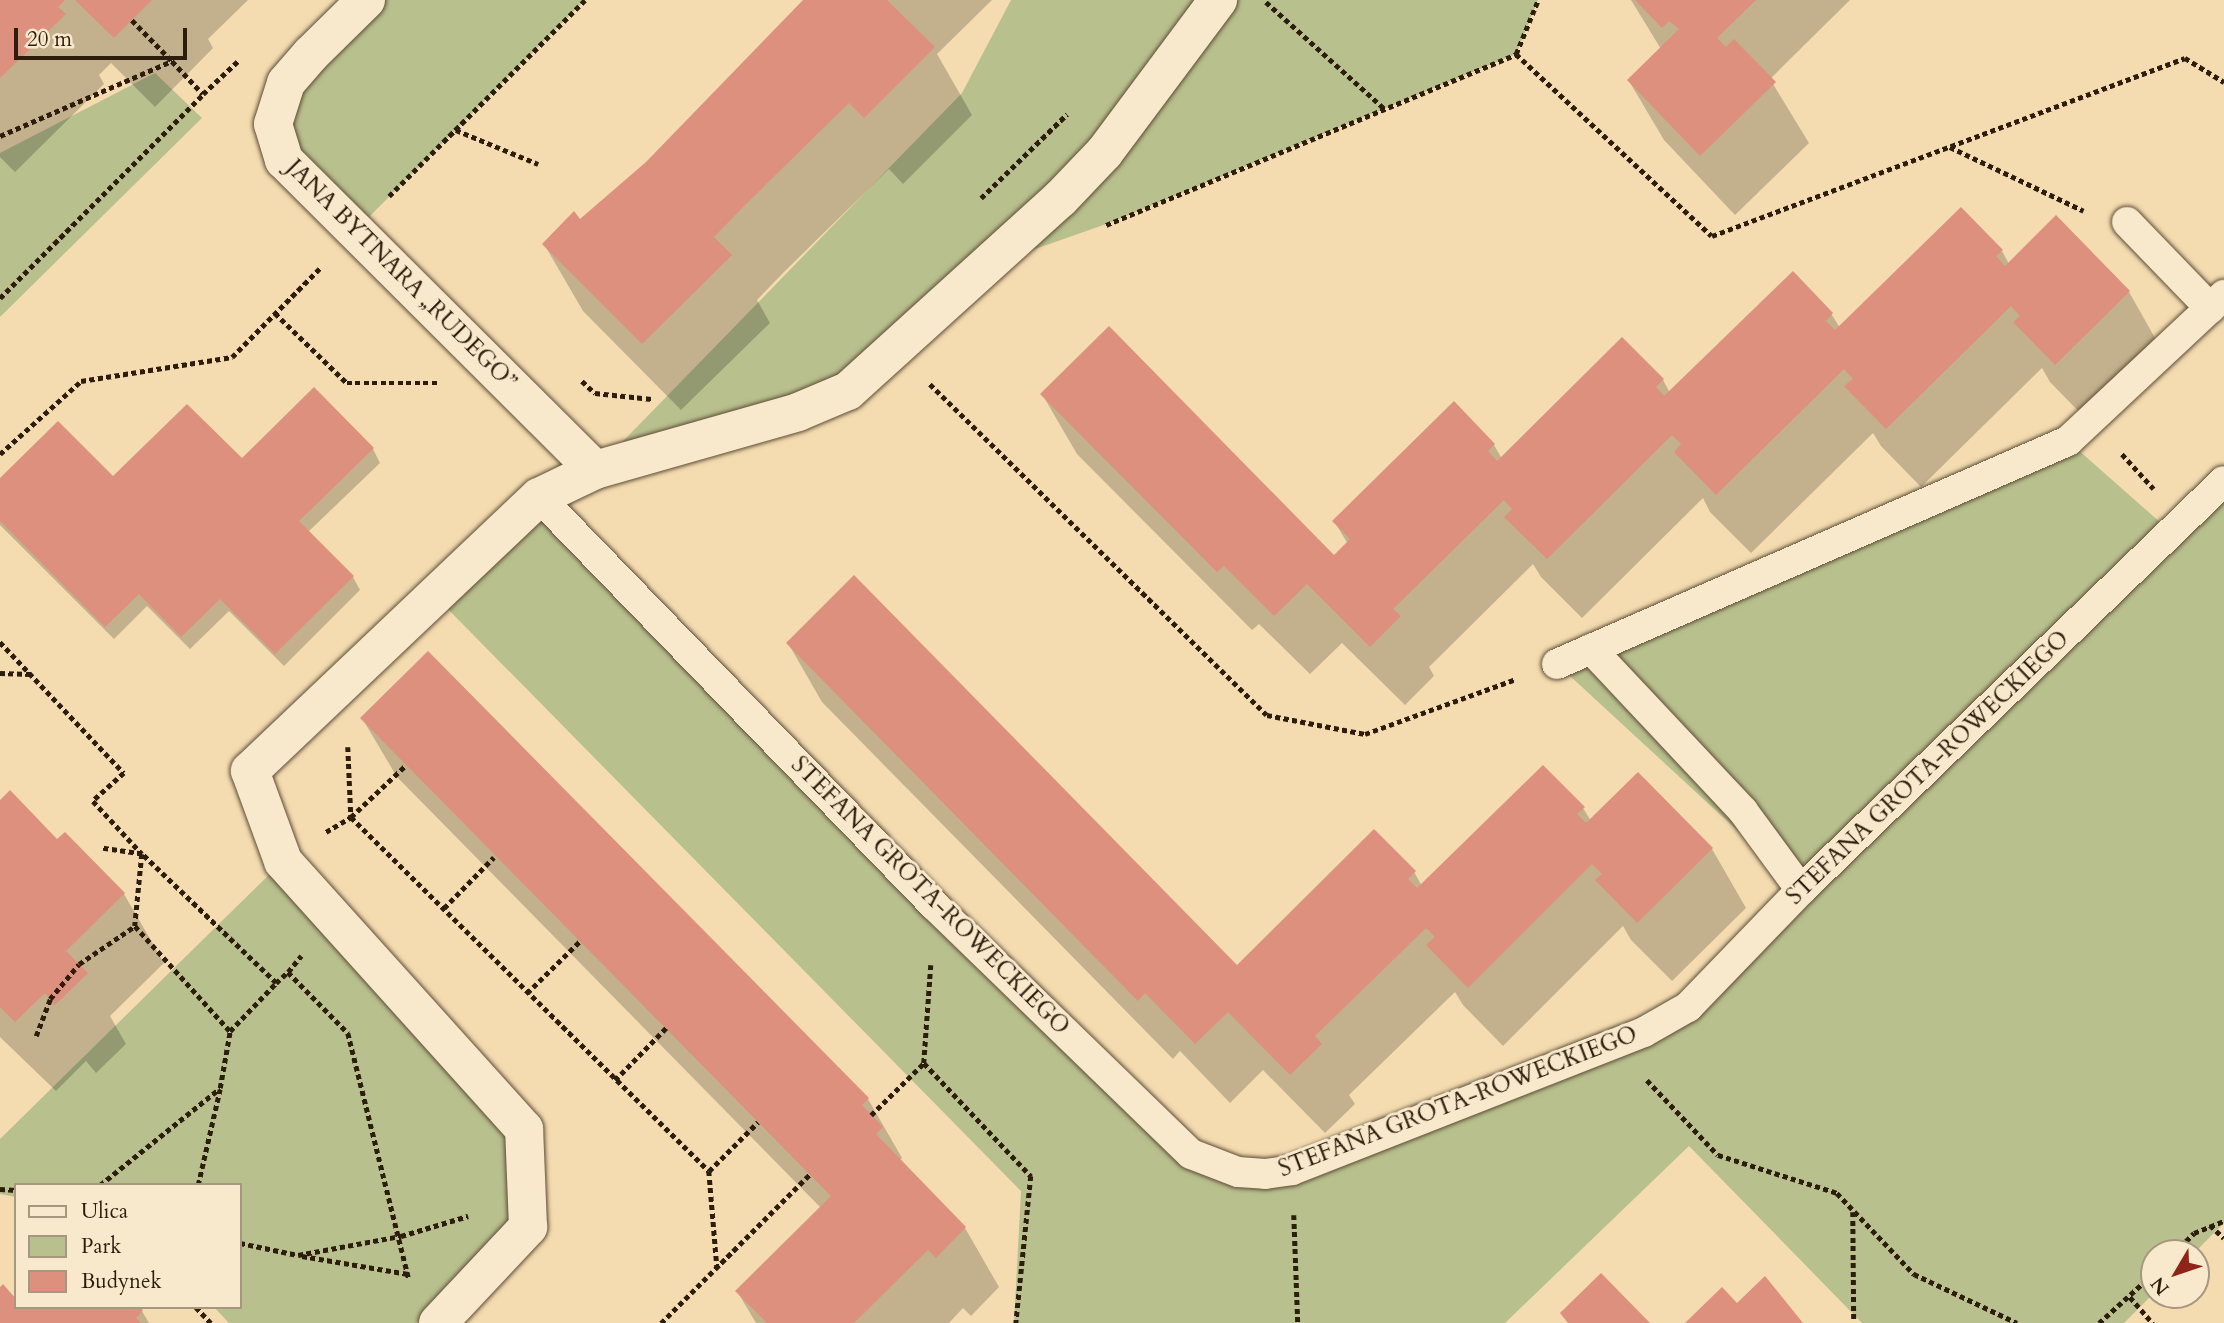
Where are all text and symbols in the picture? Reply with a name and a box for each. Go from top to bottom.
scale bar [18,14,191,58]
text: 20 m [27,25,72,54]
street label: JANA BYTNARA „RUDEGO” [280,154,522,396]
street label: STEFANA GROTA-ROWECKIEGO [1781,625,2075,911]
street label: STEFANA GROTA-ROWECKIEGO [785,751,1075,1041]
street label: STEFANA GROTA-ROWECKIEGO [1275,1021,1641,1183]
legend [14,1183,242,1309]
text: Ulica [81,1197,128,1226]
text: Park [81,1232,121,1261]
north arrow [2140,1239,2210,1309]
text: Budynek [81,1267,162,1296]
text: N [2145,1271,2176,1301]

